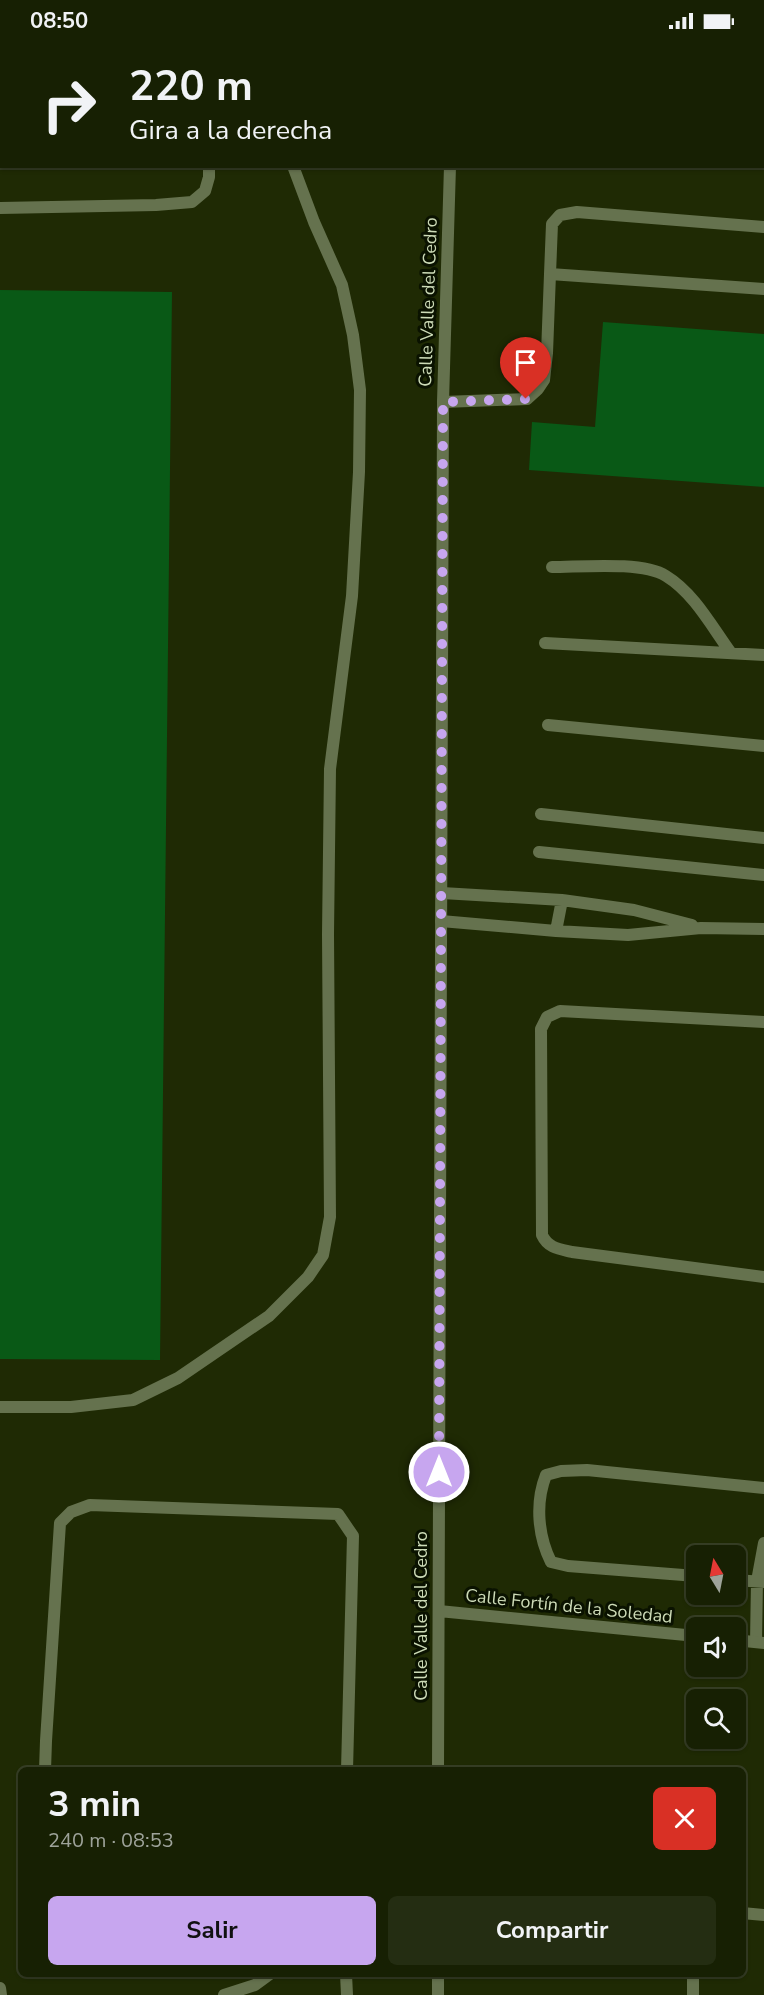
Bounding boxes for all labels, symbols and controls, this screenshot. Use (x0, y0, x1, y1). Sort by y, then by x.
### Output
text: 08:50 (30, 6, 88, 36)
text: 220 m (129, 58, 253, 115)
icon: right (30, 66, 108, 144)
text: Gira a la derecha (129, 112, 332, 149)
street label: Calle Valle del Cedro (413, 217, 443, 387)
pin (500, 337, 551, 399)
icon: arrive (509, 346, 542, 379)
position arrow (407, 1440, 471, 1504)
street label: Calle Valle del Cedro (409, 1531, 433, 1701)
north arrow (686, 1545, 746, 1605)
map controls (686, 1545, 746, 1749)
street label: Calle Fortín de la Soledad (464, 1583, 674, 1629)
button: sound (686, 1617, 746, 1677)
button: search (686, 1689, 746, 1749)
text: 3 min (48, 1780, 141, 1829)
button: close (653, 1787, 716, 1850)
text: 240 m · 08:53 (48, 1827, 174, 1854)
button: Salir (48, 1896, 376, 1965)
button: Compartir (388, 1896, 716, 1965)

